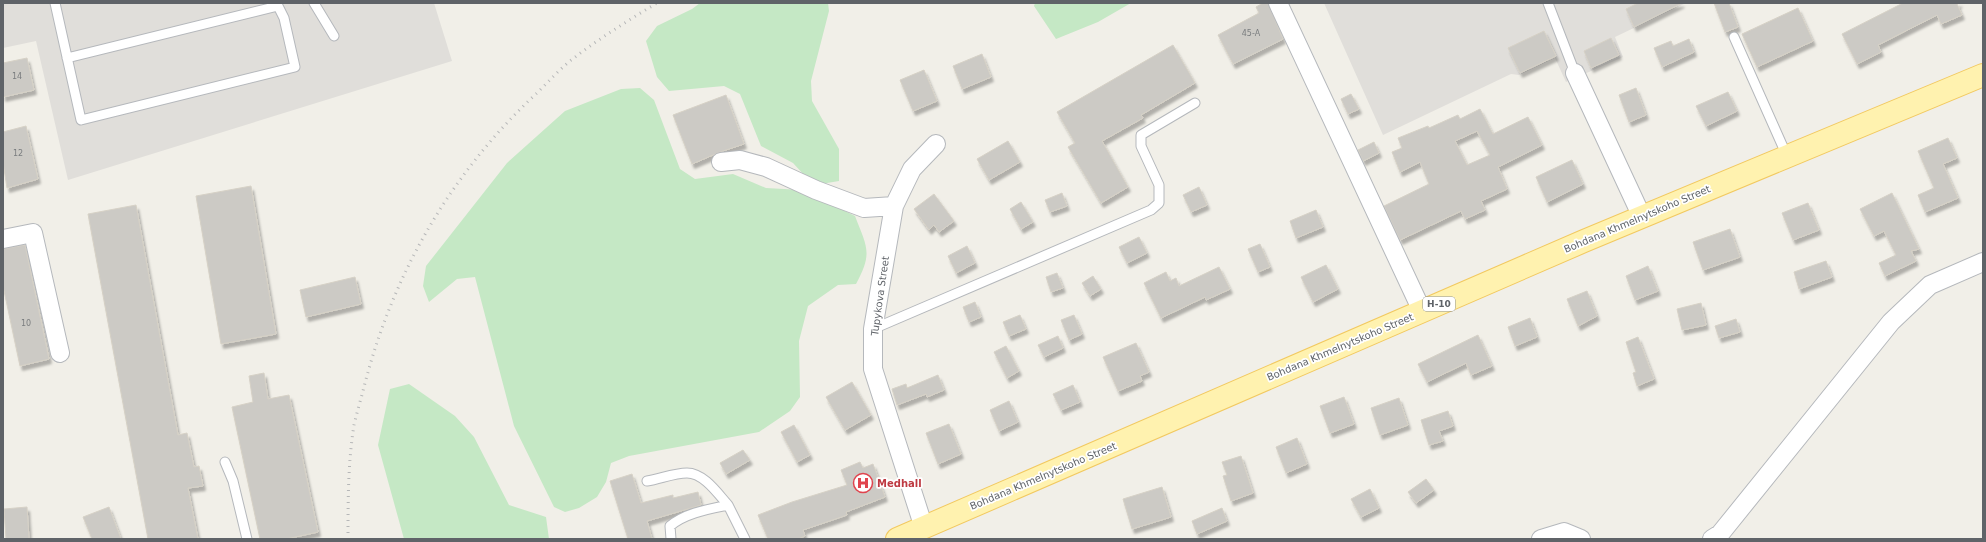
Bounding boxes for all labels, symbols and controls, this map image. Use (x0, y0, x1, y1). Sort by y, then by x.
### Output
house number: 45-А (1242, 29, 1261, 38)
house number: 14 (12, 72, 22, 81)
house number: 12 (13, 149, 23, 158)
street label: Bohdana Khmelnytskoho Street (1562, 183, 1712, 255)
street label: Tupykova Street (869, 255, 891, 338)
road number: Н-10 (1423, 297, 1455, 311)
street label: Bohdana Khmelnytskoho Street (1265, 311, 1415, 383)
house number: 10 (21, 319, 31, 328)
street label: Bohdana Khmelnytskoho Street (968, 440, 1118, 512)
hospital icon: Medhall (852, 472, 874, 494)
place label: Medhall (877, 478, 922, 489)

